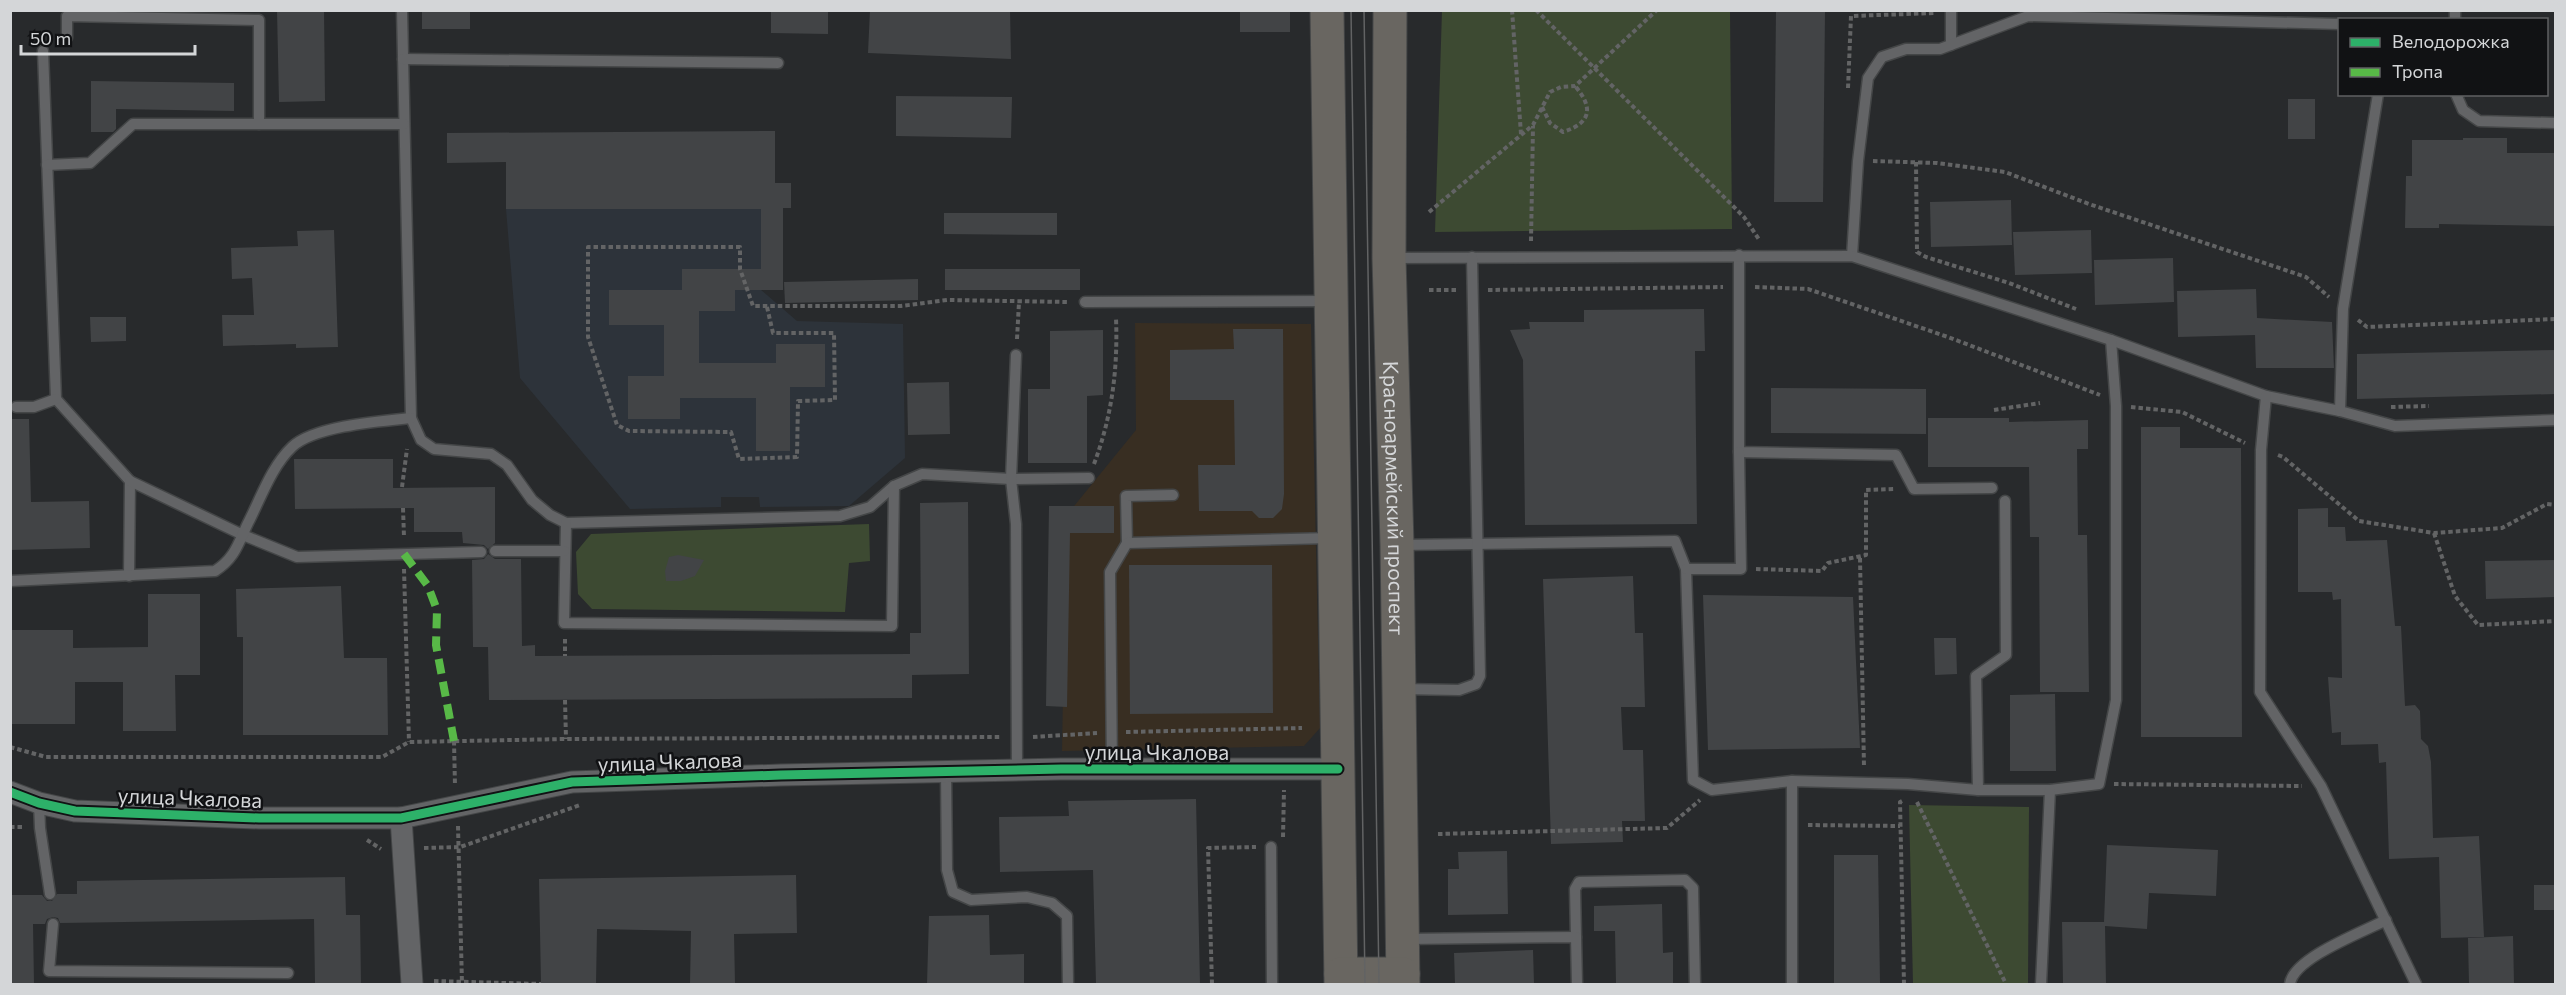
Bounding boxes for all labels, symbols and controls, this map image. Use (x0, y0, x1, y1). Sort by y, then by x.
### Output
scale bar (21, 18, 195, 56)
legend (2338, 18, 2548, 96)
text: 50 m (30, 27, 71, 49)
text: Велодорожка (2392, 30, 2510, 52)
text: Тропа (2392, 60, 2443, 82)
street label: Красноармейский проспект (1379, 360, 1411, 635)
street label: улица Чкалова (1085, 739, 1229, 764)
street label: улица Чкалова (597, 746, 743, 776)
street label: улица Чкалова (117, 782, 263, 812)

